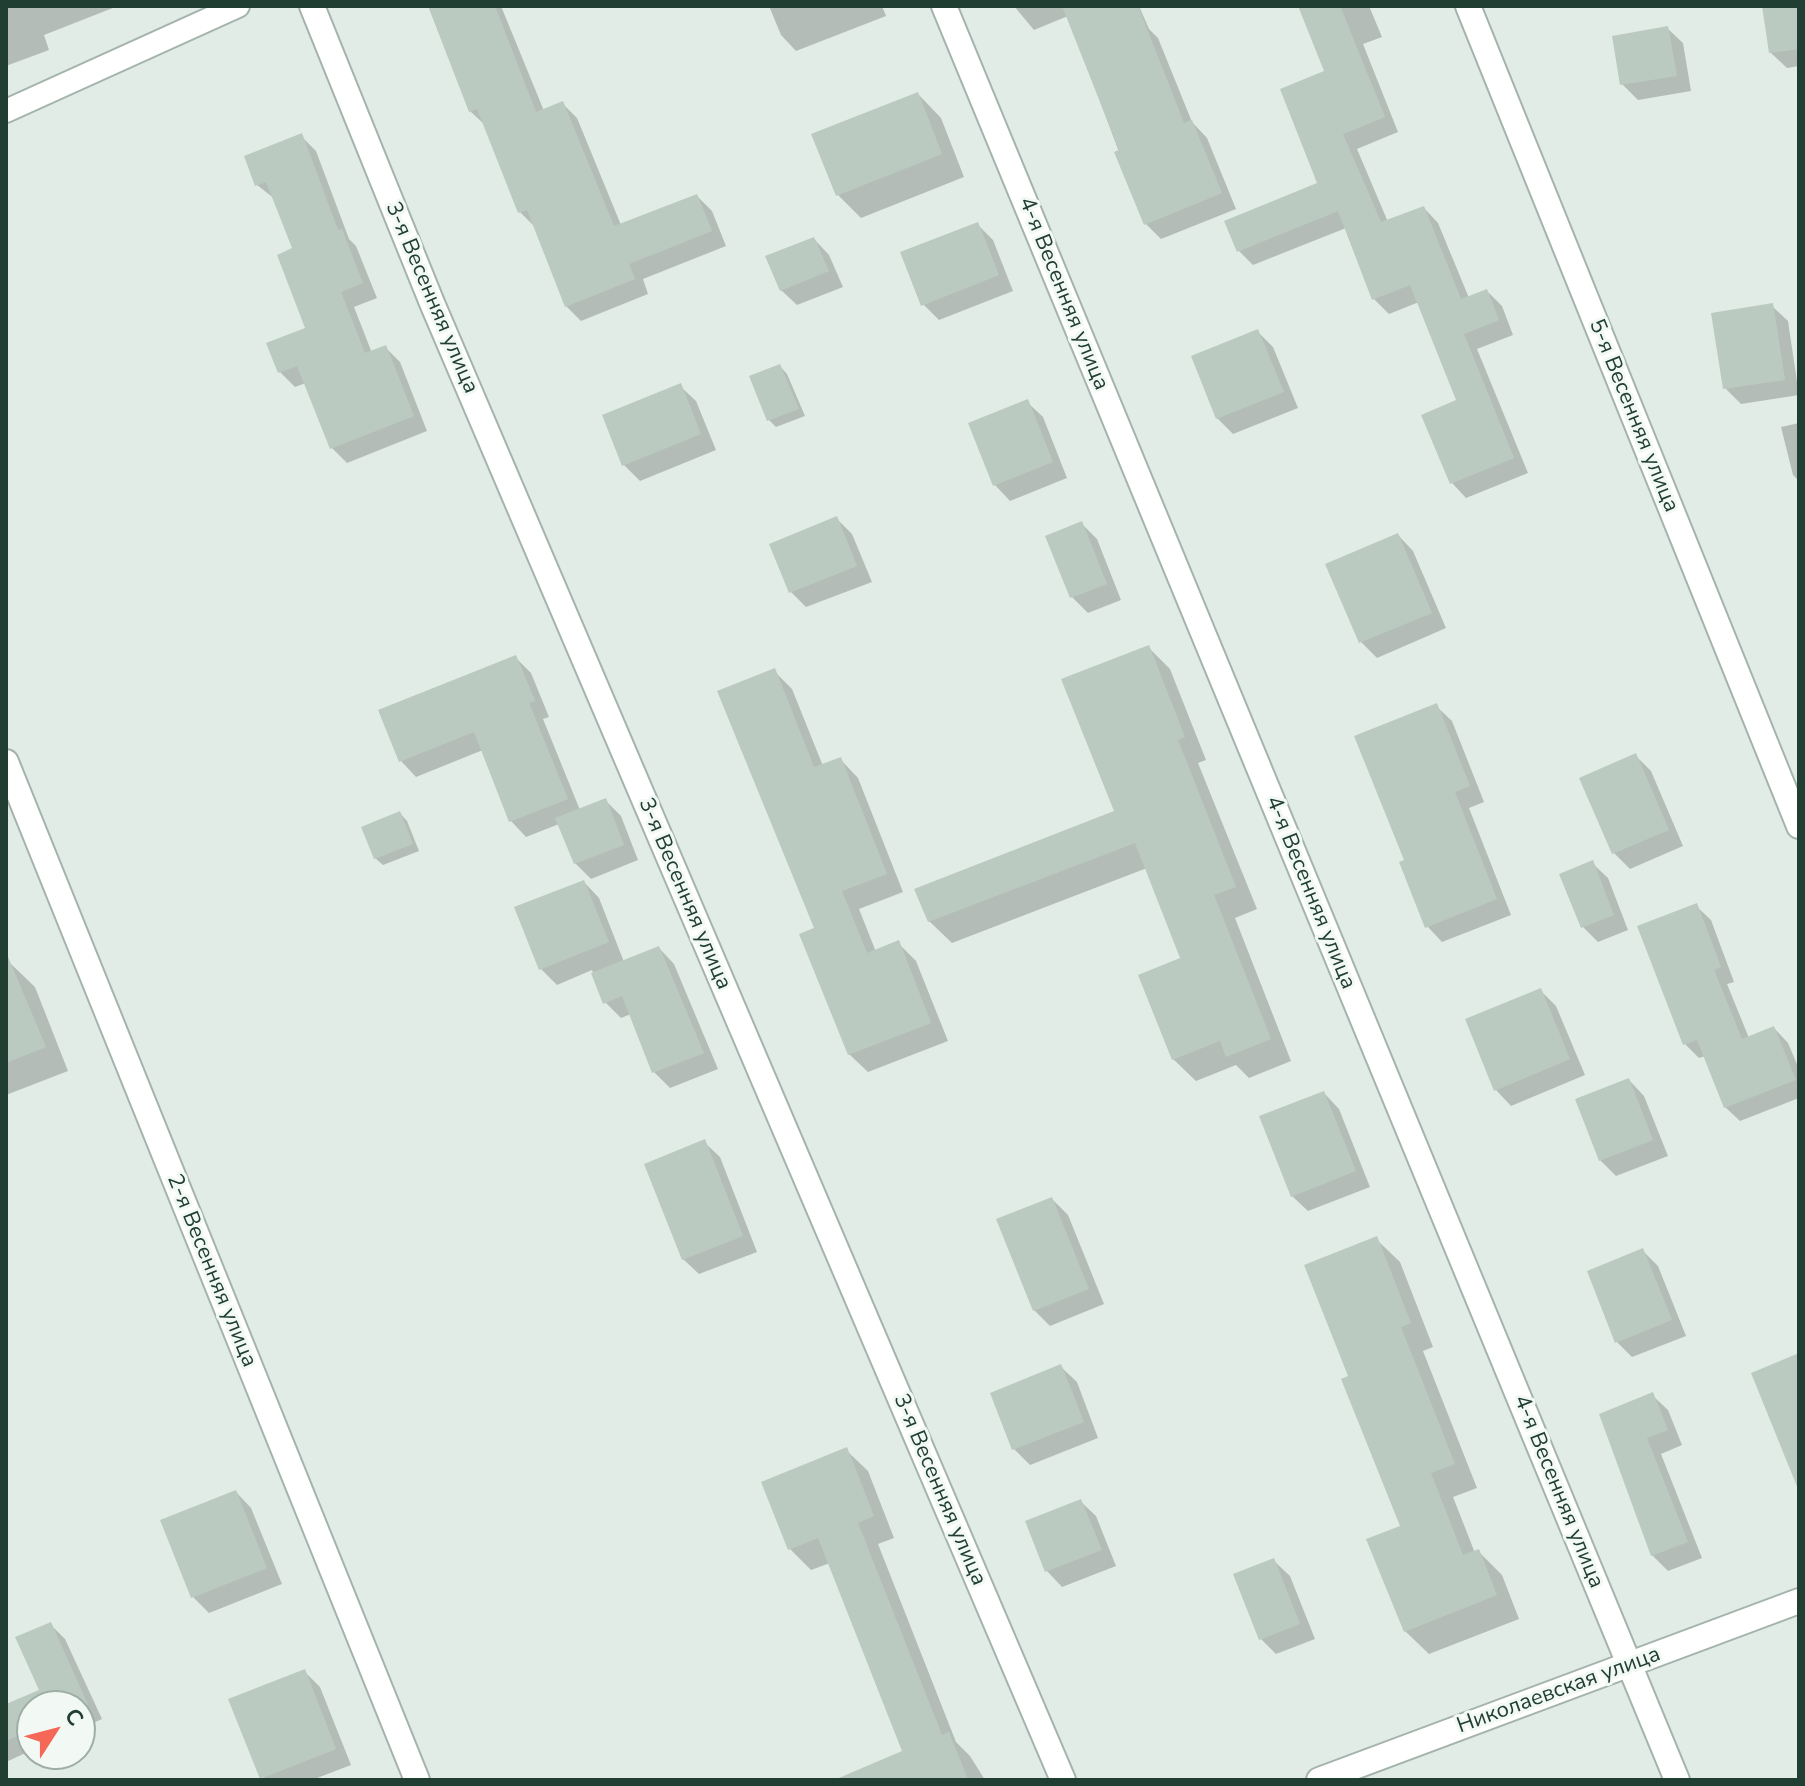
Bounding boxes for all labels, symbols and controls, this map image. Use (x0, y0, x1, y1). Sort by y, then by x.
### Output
street label: 4-я Весенняя улица (1012, 194, 1114, 394)
street label: 3-я Весенняя улица (379, 198, 483, 398)
street label: 5-я Весенняя улица (1582, 316, 1684, 516)
street label: 4-я Весенняя улица (1259, 793, 1361, 993)
street label: 3-я Весенняя улица (632, 794, 736, 994)
street label: 2-я Весенняя улица (160, 1171, 262, 1371)
street label: 3-я Весенняя улица (887, 1390, 991, 1590)
street label: 4-я Весенняя улица (1507, 1392, 1609, 1592)
street label: Николаевская улица (1454, 1642, 1664, 1740)
north arrow (16, 1690, 96, 1770)
text: С (57, 1702, 90, 1732)

